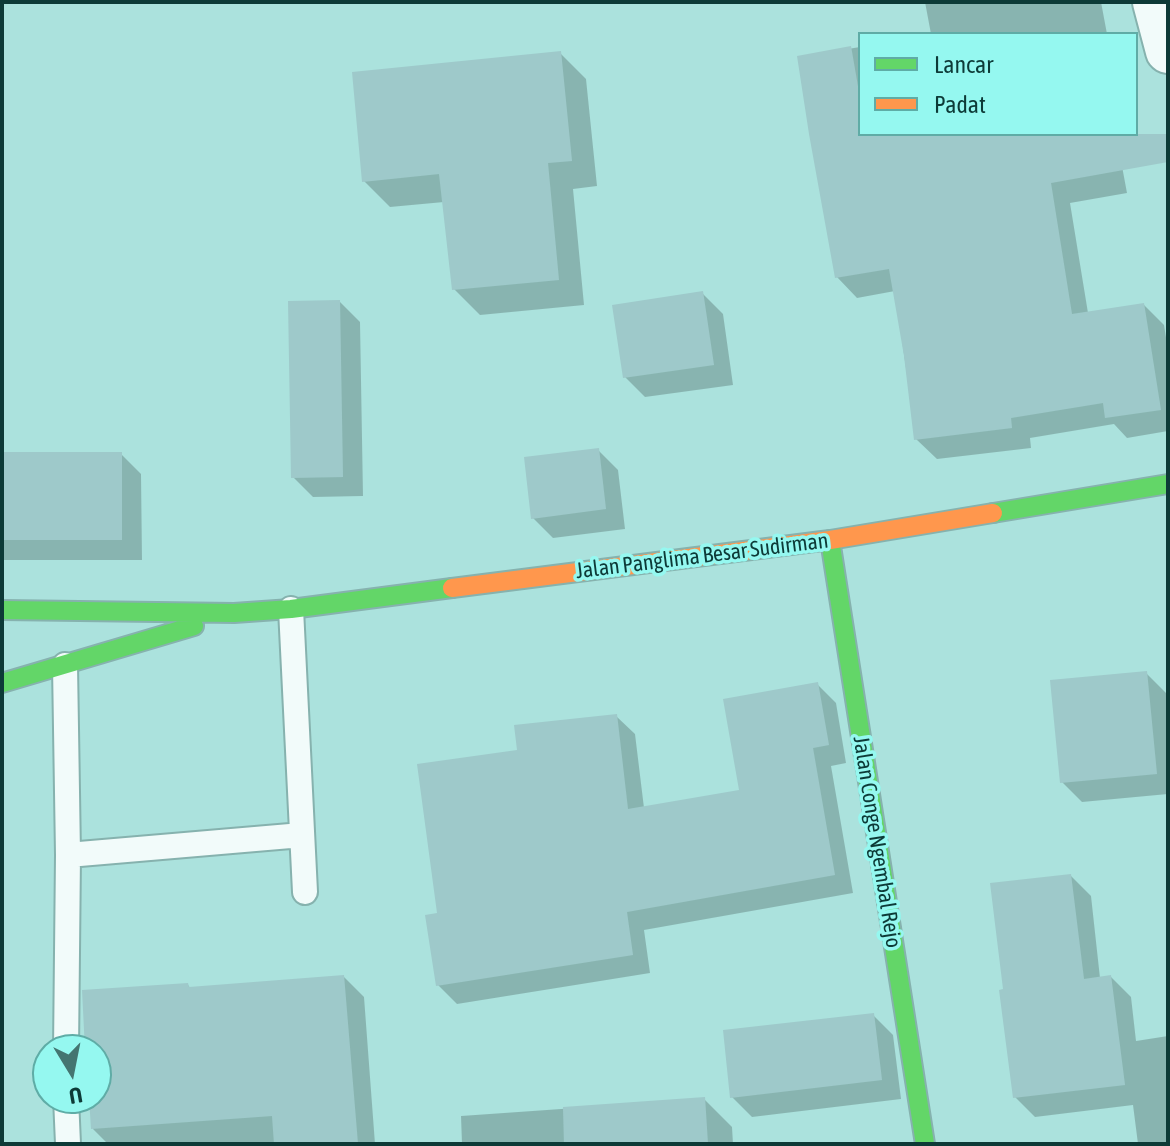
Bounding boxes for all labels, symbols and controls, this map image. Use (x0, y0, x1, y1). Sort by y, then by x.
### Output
legend (858, 32, 1138, 136)
text: Lancar (934, 51, 993, 78)
text: Padat (934, 91, 986, 118)
street label: Jalan Panglima Besar Sudirman (574, 527, 830, 585)
street label: Jalan Conge Ngembal Rejo (847, 734, 907, 950)
north arrow (32, 1034, 112, 1114)
text: U (67, 1082, 84, 1110)

